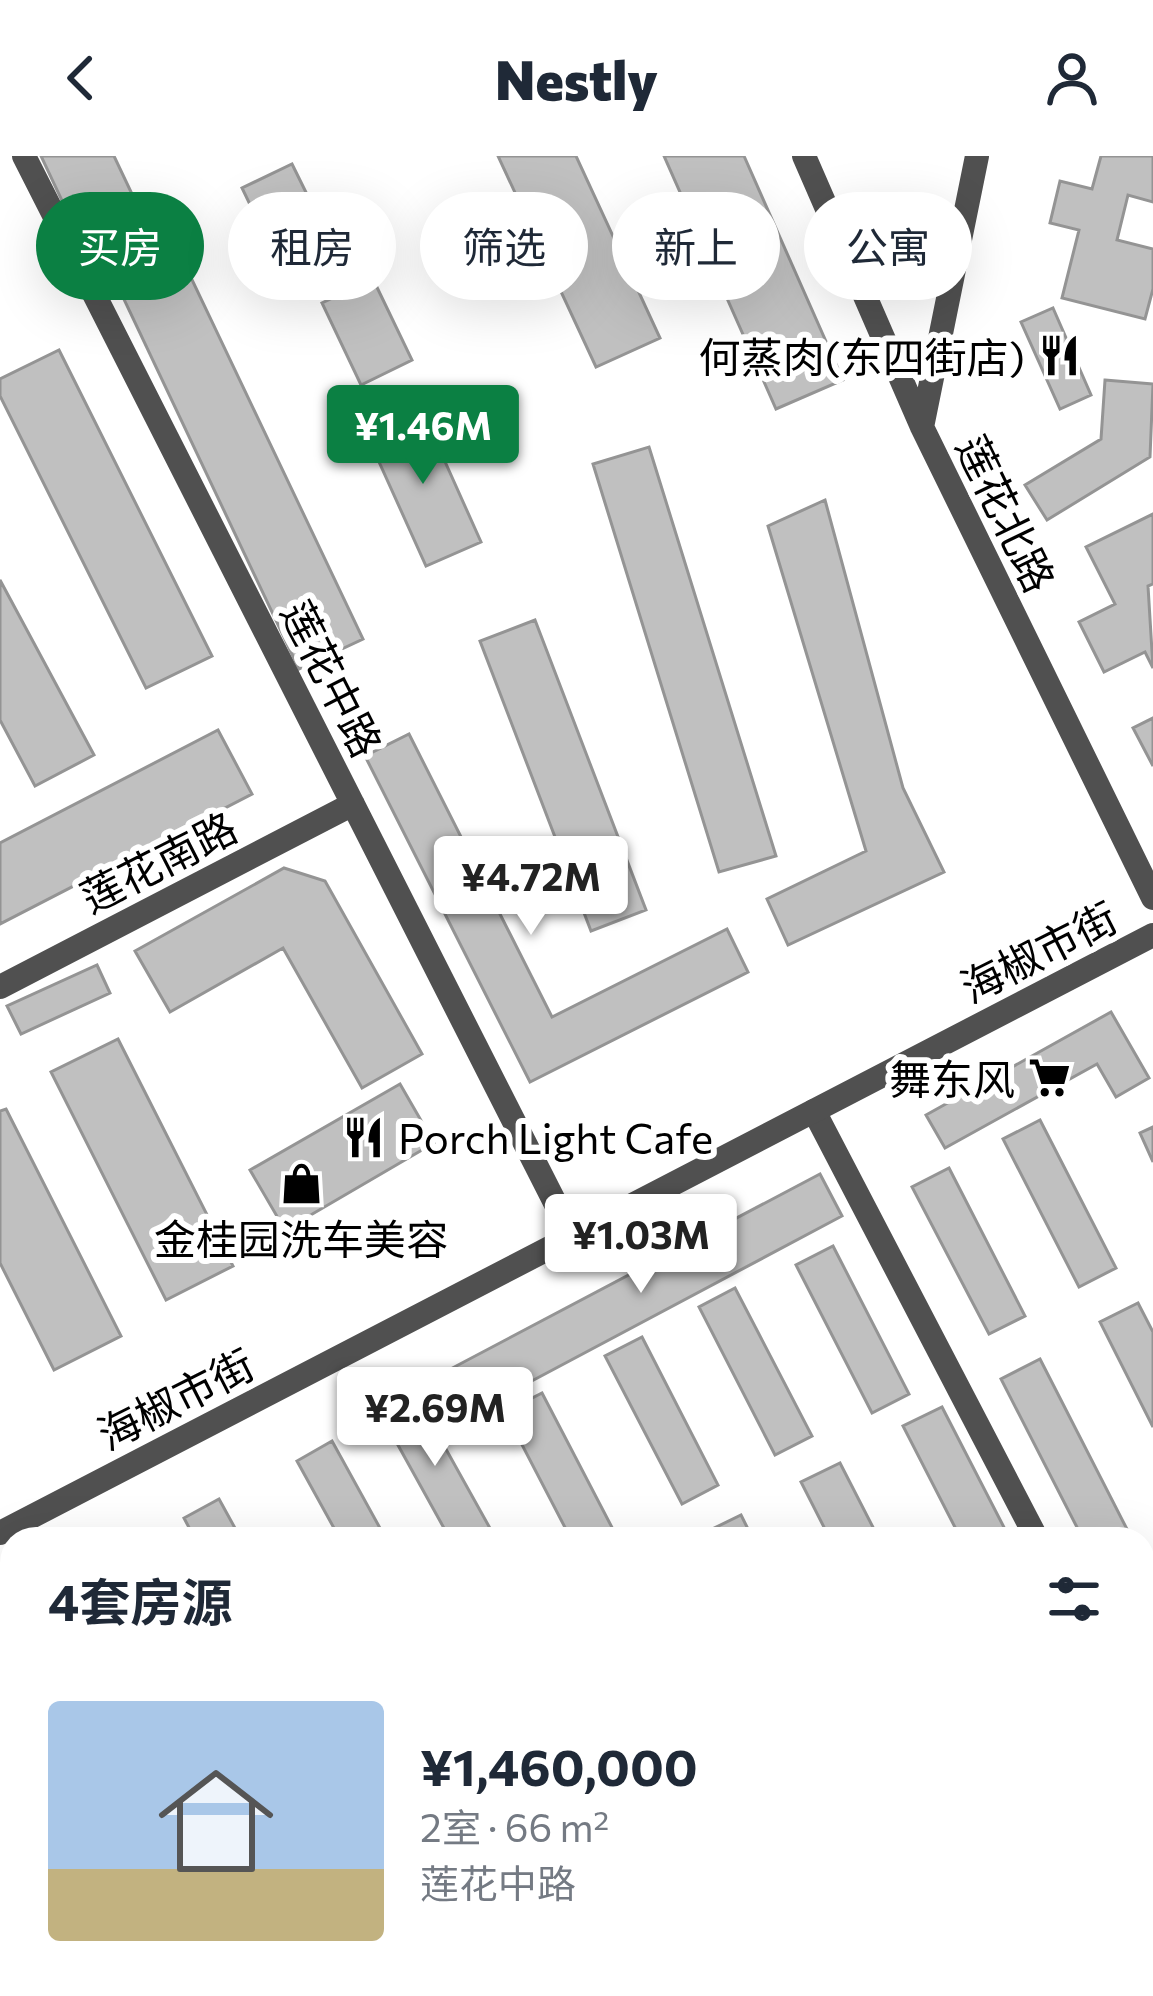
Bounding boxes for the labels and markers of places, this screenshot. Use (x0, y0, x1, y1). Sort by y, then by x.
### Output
place label: 何蒸肉(东四街店) (699, 330, 1025, 382)
restaurant icon: 何蒸肉(东四街店) (1036, 333, 1082, 379)
pin: ¥1.46M (325, 385, 521, 487)
pin: ¥4.72M (433, 836, 629, 938)
place label: 舞东风 (889, 1052, 1015, 1104)
supermarket icon: 舞东风 (1026, 1055, 1072, 1101)
place label: Porch Light Cafe (398, 1111, 713, 1163)
restaurant icon: Porch Light Cafe (341, 1114, 387, 1160)
shop icon: 金桂园洗车美容 (278, 1161, 324, 1207)
pin: ¥1.03M (543, 1194, 739, 1296)
place label: 金桂园洗车美容 (154, 1212, 448, 1264)
pin: ¥2.69M (337, 1367, 533, 1469)

